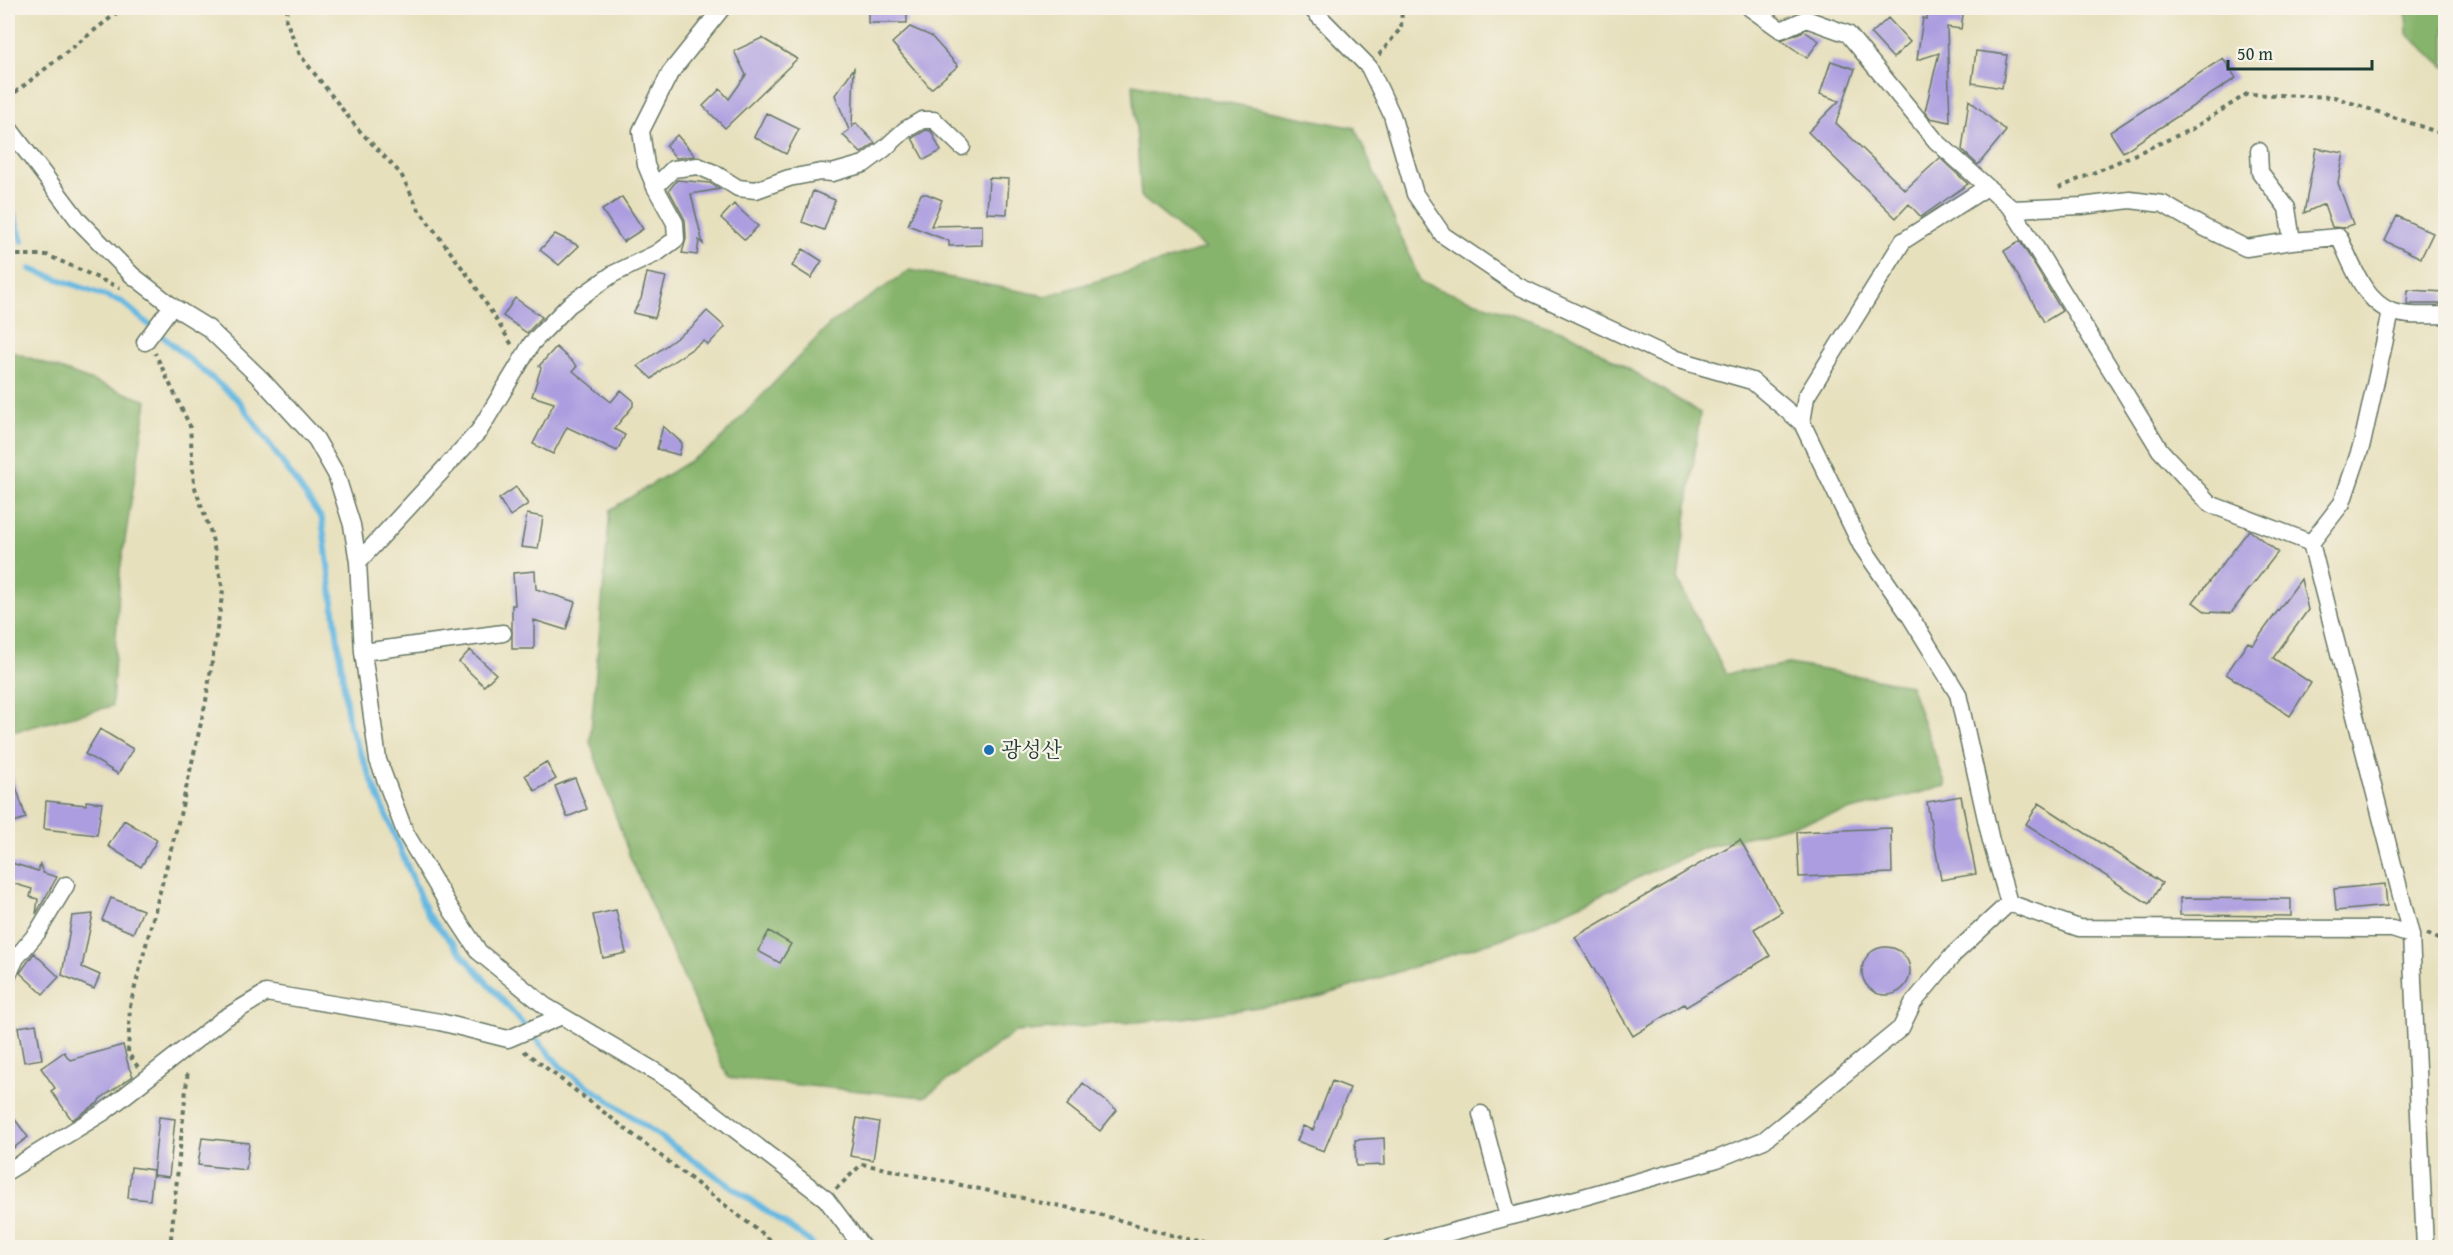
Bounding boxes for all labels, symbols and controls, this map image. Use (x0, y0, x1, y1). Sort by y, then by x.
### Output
scale bar (2228, 33, 2372, 71)
text: 50 m (2237, 40, 2273, 67)
place label: 광성산 (1001, 734, 1063, 765)
marker: 광성산 (982, 743, 996, 757)

